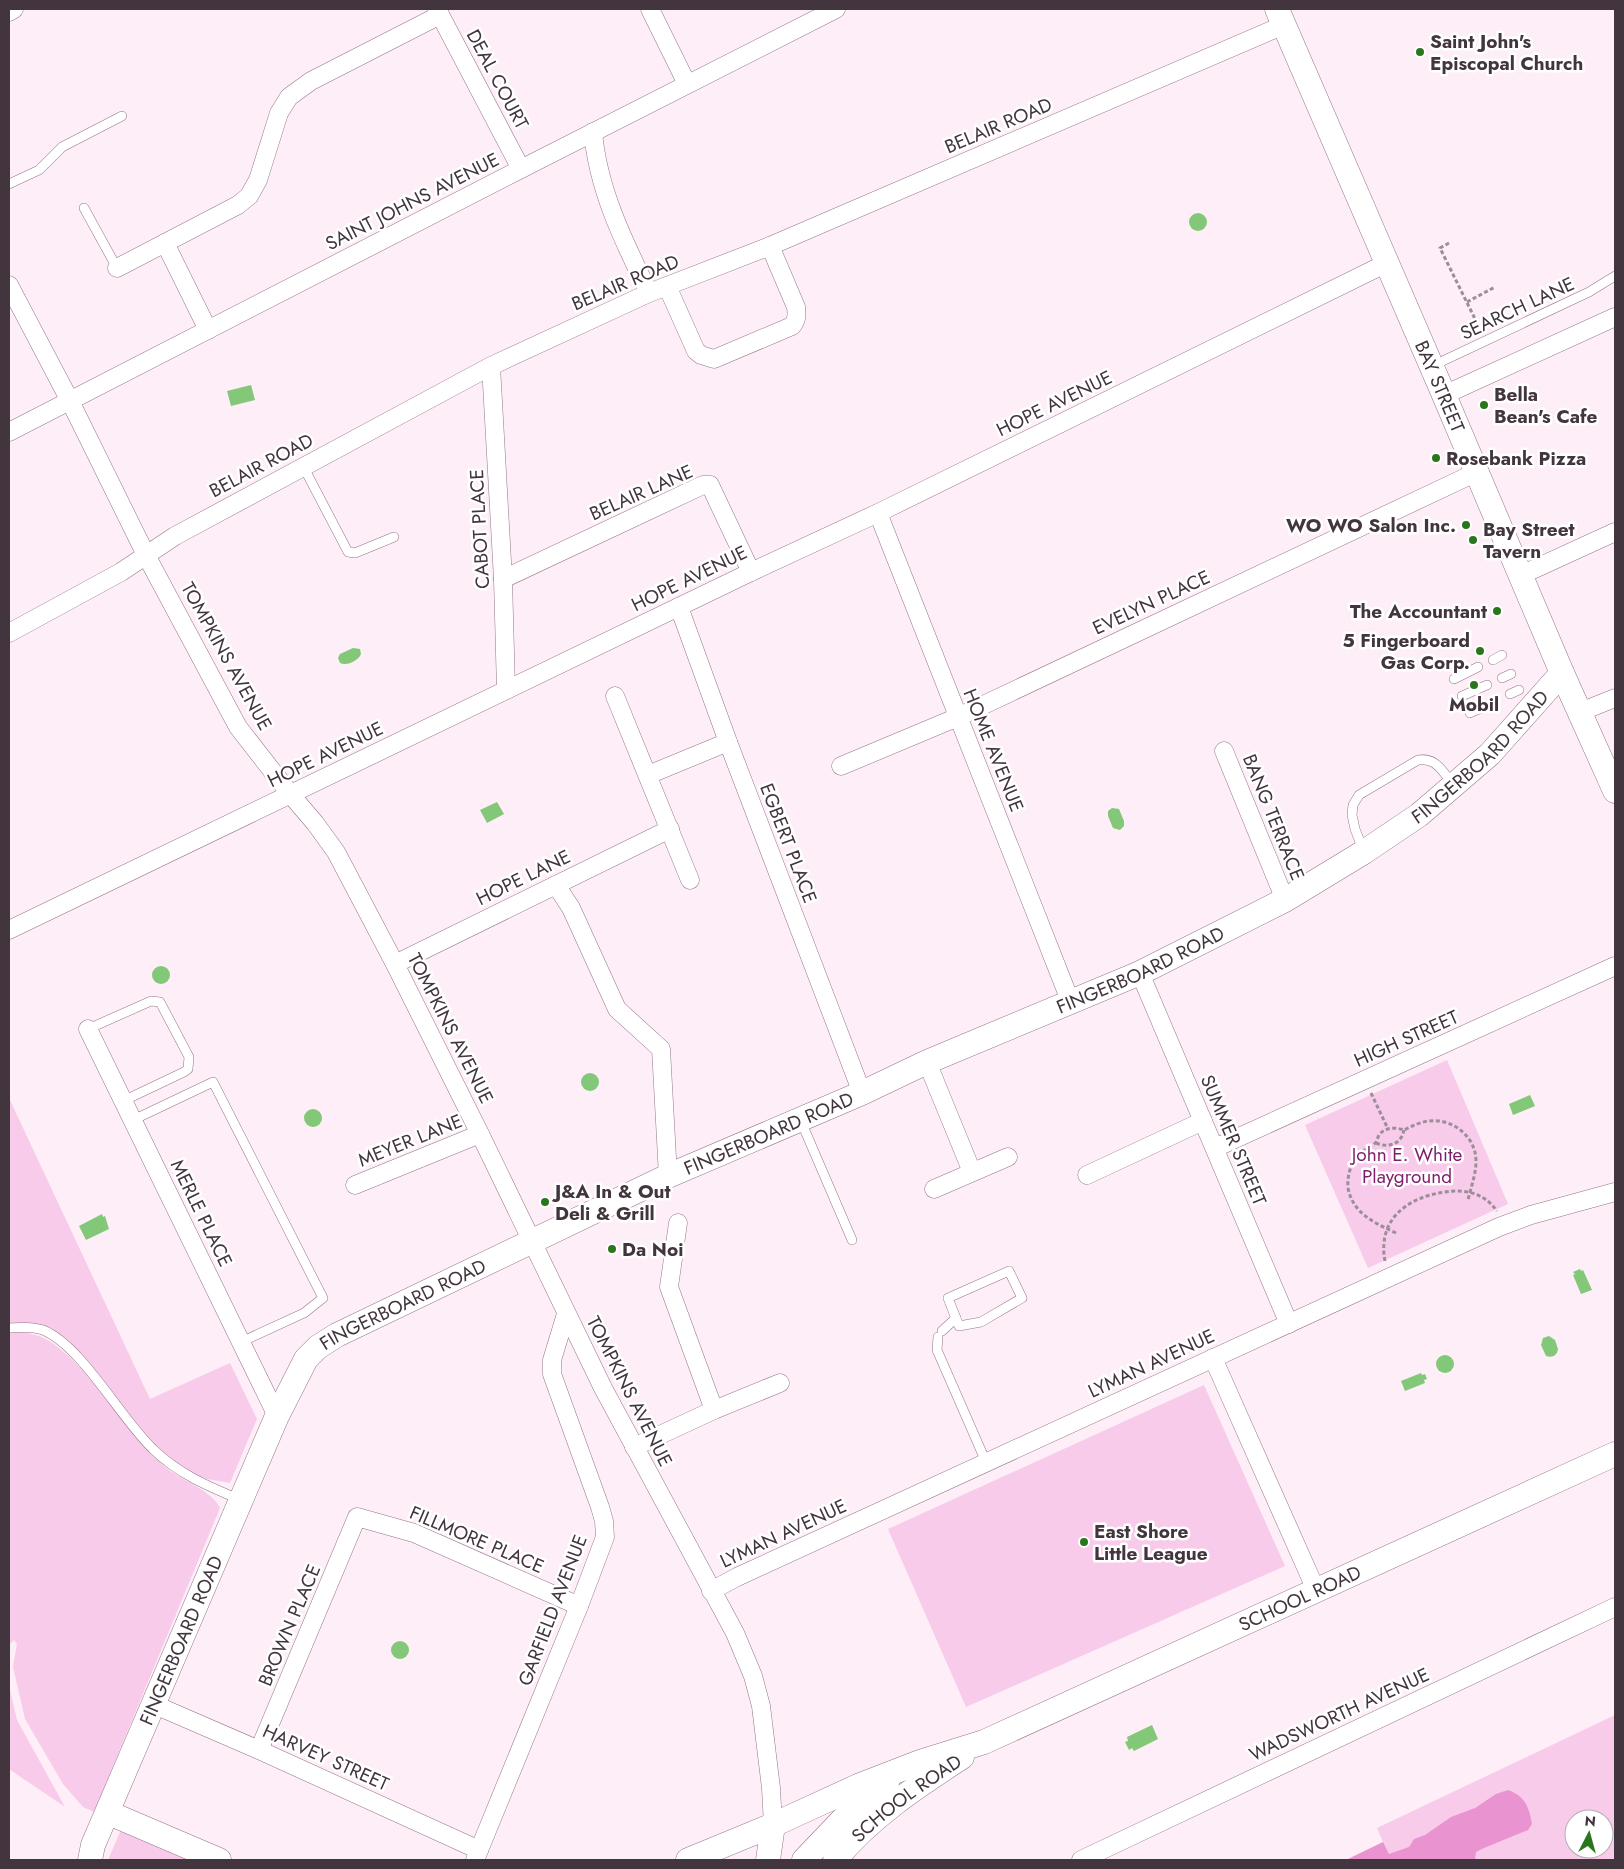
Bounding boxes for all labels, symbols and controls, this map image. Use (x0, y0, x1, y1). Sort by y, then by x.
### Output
street label: DEAL COURT (460, 25, 535, 134)
place label: Saint John's Episcopal Church (1430, 28, 1583, 77)
marker: Saint John's Episcopal Church (1414, 46, 1426, 58)
street label: BELAIR ROAD (940, 91, 1056, 160)
street label: SAINT JOHNS AVENUE (321, 146, 504, 257)
street label: BELAIR ROAD (567, 248, 683, 317)
street label: SEARCH LANE (1456, 270, 1579, 347)
street label: BAY STREET (1408, 336, 1471, 437)
street label: HOPE AVENUE (992, 364, 1117, 443)
place label: Bella Bean's Cafe (1494, 381, 1597, 430)
marker: Bella Bean's Cafe (1478, 399, 1490, 411)
street label: BELAIR ROAD (204, 427, 318, 504)
place label: Rosebank Pizza (1446, 445, 1586, 472)
marker: Rosebank Pizza (1430, 452, 1442, 464)
street label: BELAIR LANE (585, 458, 697, 527)
street label: CABOT PLACE (463, 468, 496, 590)
place label: WO WO Salon Inc. (1286, 512, 1456, 539)
place label: Bay Street Tavern (1483, 516, 1575, 565)
marker: WO WO Salon Inc. (1460, 519, 1472, 531)
marker: Bay Street Tavern (1467, 534, 1479, 546)
street label: HOPE AVENUE (627, 539, 752, 618)
street label: EVELYN PLACE (1088, 563, 1214, 641)
street label: TOMPKINS AVENUE (175, 577, 279, 735)
place label: The Accountant (1350, 598, 1487, 625)
marker: The Accountant (1491, 605, 1503, 617)
place label: 5 Fingerboard Gas Corp. (1342, 627, 1470, 676)
marker: 5 Fingerboard Gas Corp. (1474, 645, 1486, 657)
marker: Mobil (1468, 679, 1480, 691)
street label: HOME AVENUE (957, 684, 1031, 816)
street label: FINGERBOARD ROAD (1406, 684, 1555, 830)
place label: Mobil (1449, 691, 1499, 718)
street label: HOPE AVENUE (263, 715, 388, 794)
street label: BANG TERRACE (1236, 750, 1311, 884)
street label: EGBERT PLACE (753, 779, 824, 907)
street label: HOPE LANE (471, 843, 575, 912)
street label: FINGERBOARD ROAD (1052, 920, 1229, 1020)
street label: TOMPKINS AVENUE (401, 948, 500, 1108)
street label: HIGH STREET (1350, 1003, 1463, 1074)
street label: SUMMER STREET (1194, 1071, 1273, 1210)
street label: FINGERBOARD ROAD (680, 1085, 858, 1182)
street label: MEYER LANE (354, 1107, 466, 1174)
park label: John E. White Playground (1349, 1141, 1462, 1190)
street label: MERLE PLACE (164, 1155, 239, 1271)
place label: J&A In & Out Deli & Grill (551, 1178, 670, 1227)
marker: J&A In & Out Deli & Grill (539, 1196, 551, 1208)
place label: Da Noi (622, 1236, 683, 1263)
marker: Da Noi (606, 1243, 618, 1255)
street label: FINGERBOARD ROAD (314, 1252, 491, 1357)
street label: TOMPKINS AVENUE (580, 1311, 679, 1471)
street label: LYMAN AVENUE (1083, 1322, 1219, 1405)
street label: LYMAN AVENUE (715, 1492, 851, 1575)
street label: FILLMORE PLACE (406, 1499, 548, 1580)
place label: East Shore Little League (1094, 1518, 1208, 1567)
street label: GARFIELD AVENUE (511, 1531, 594, 1690)
marker: East Shore Little League (1078, 1536, 1090, 1548)
street label: FINGERBOARD ROAD (133, 1551, 230, 1730)
street label: SCHOOL ROAD (1234, 1559, 1366, 1638)
street label: BROWN PLACE (252, 1560, 327, 1690)
street label: WADSWORTH AVENUE (1245, 1661, 1434, 1768)
street label: HARVEY STREET (258, 1718, 393, 1797)
street label: SCHOOL ROAD (845, 1748, 967, 1848)
north arrow (1564, 1809, 1614, 1859)
text: N (1584, 1811, 1597, 1832)

